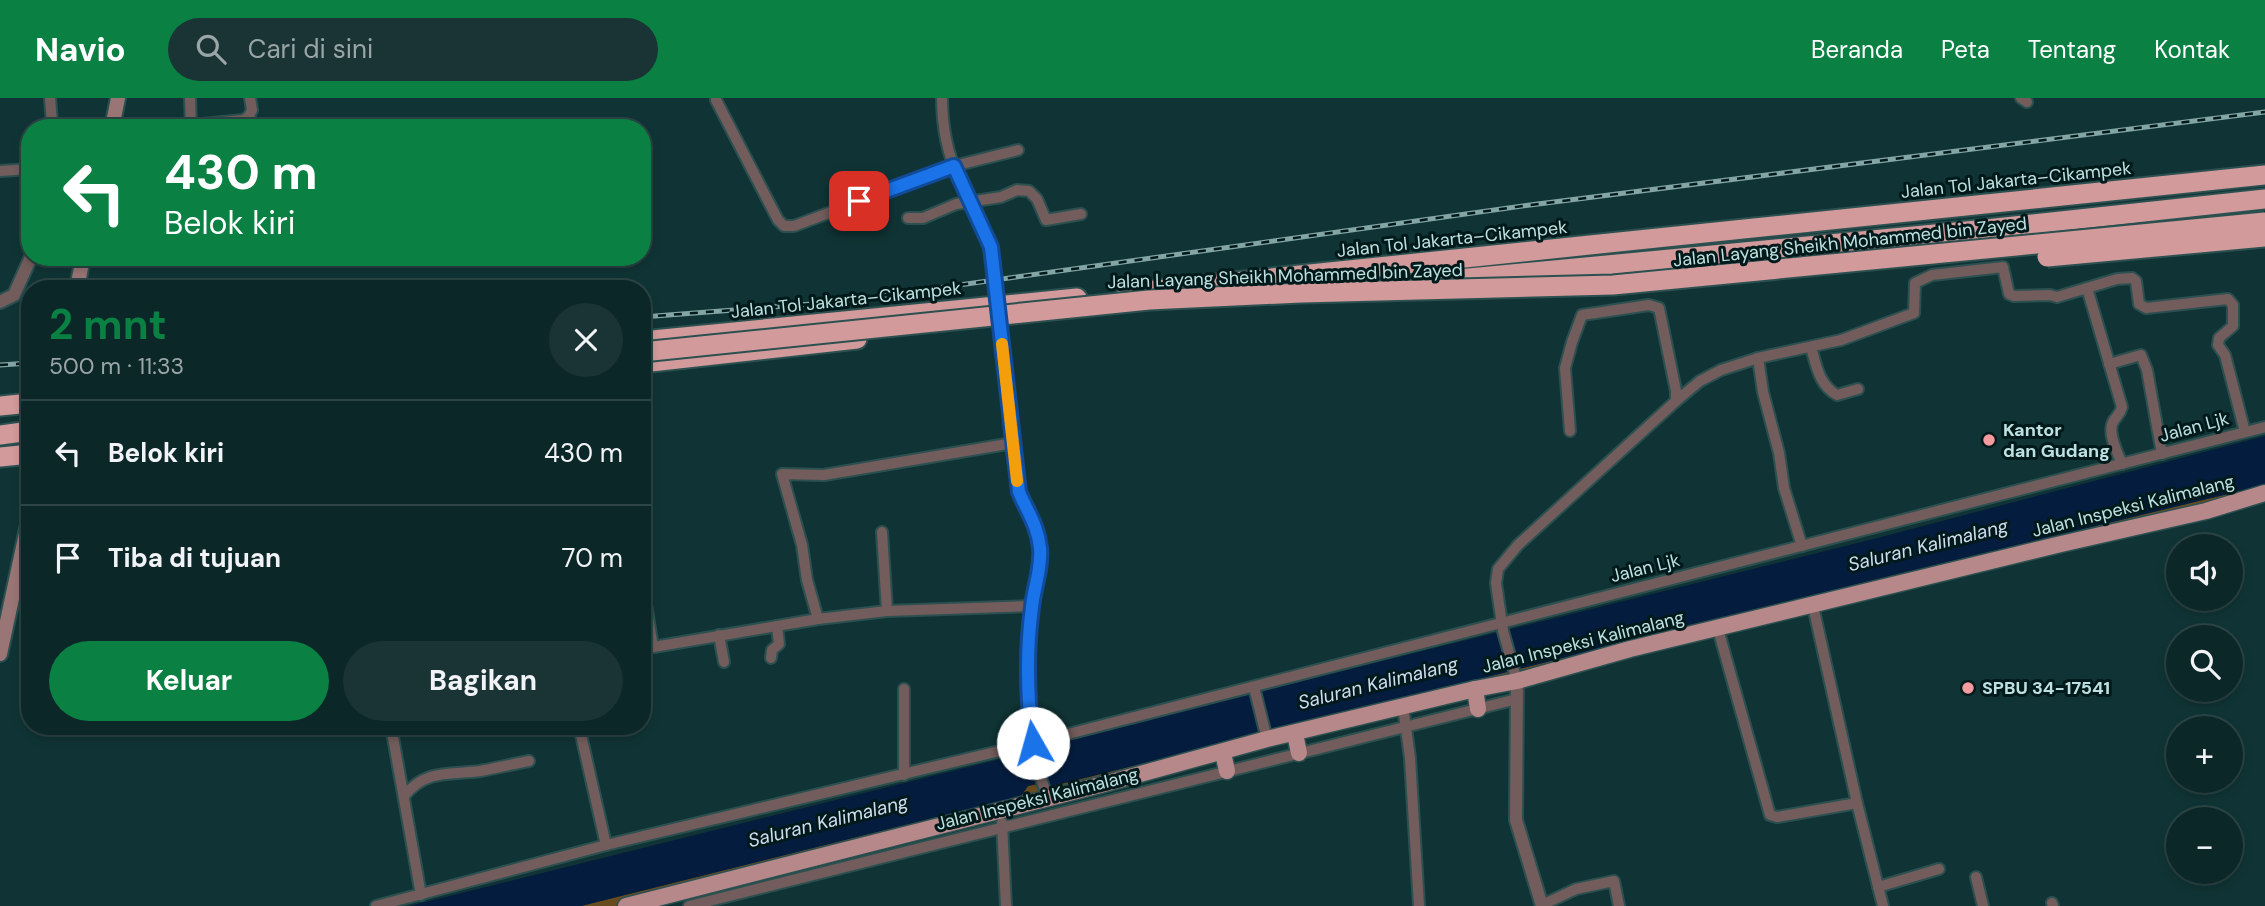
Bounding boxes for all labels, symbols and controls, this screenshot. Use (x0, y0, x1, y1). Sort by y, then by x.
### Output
search box (168, 18, 658, 81)
text: Navio (35, 28, 126, 71)
icon: search (192, 30, 230, 68)
text: Cari di sini (248, 32, 373, 66)
text: Beranda (1811, 34, 1903, 65)
text: Peta (1941, 34, 1990, 65)
text: Tentang (2028, 34, 2116, 65)
text: Kontak (2154, 34, 2230, 65)
text: 430 m (164, 140, 318, 204)
icon: left (49, 147, 140, 238)
street label: Jalan Tol Jakarta–Cikampek (1900, 156, 2132, 204)
pin (829, 171, 889, 231)
icon: arrive (840, 182, 878, 220)
text: Belok kiri (164, 202, 296, 244)
street label: Jalan Layang Sheikh Mohammed bin Zayed (1672, 211, 2028, 273)
street label: Jalan Tol Jakarta–Cikampek (1336, 215, 1568, 263)
street label: Jalan Layang Sheikh Mohammed bin Zayed (1107, 258, 1463, 294)
street label: Jalan Tol Jakarta–Cikampek (730, 276, 962, 324)
text: 2 mnt (49, 297, 167, 352)
button: close (549, 303, 623, 377)
text: 500 m · 11:33 (49, 351, 184, 381)
street label: Jalan Ljk (2157, 406, 2231, 448)
place label: Kantor dan Gudang (2003, 418, 2110, 463)
marker: Kantor dan Gudang (1981, 432, 1997, 448)
icon: left (49, 434, 87, 472)
text: Belok kiri (108, 436, 224, 470)
text: 430 m (544, 436, 623, 470)
street label: Jalan Inspeksi Kalimalang (2029, 469, 2237, 543)
water label: Saluran Kalimalang (1845, 513, 2011, 577)
map controls (2166, 534, 2243, 884)
button: sound (2166, 534, 2243, 611)
icon: arrive (49, 539, 87, 577)
text: Tiba di tujuan (108, 541, 281, 575)
text: 70 m (562, 541, 623, 575)
street label: Jalan Ljk (1608, 548, 1682, 588)
street label: Jalan Inspeksi Kalimalang (1479, 605, 1687, 679)
button: search (2166, 625, 2243, 702)
button: Keluar (49, 641, 329, 721)
button: Bagikan (343, 641, 623, 721)
water label: Saluran Kalimalang (1295, 651, 1461, 715)
place label: SPBU 34-17541 (1982, 676, 2110, 700)
marker: SPBU 34-17541 (1960, 680, 1976, 696)
position arrow (996, 706, 1070, 780)
button: + (2166, 716, 2243, 793)
street label: Jalan Inspeksi Kalimalang (933, 762, 1141, 836)
water label: Saluran Kalimalang (745, 789, 911, 853)
button: − (2166, 807, 2243, 884)

